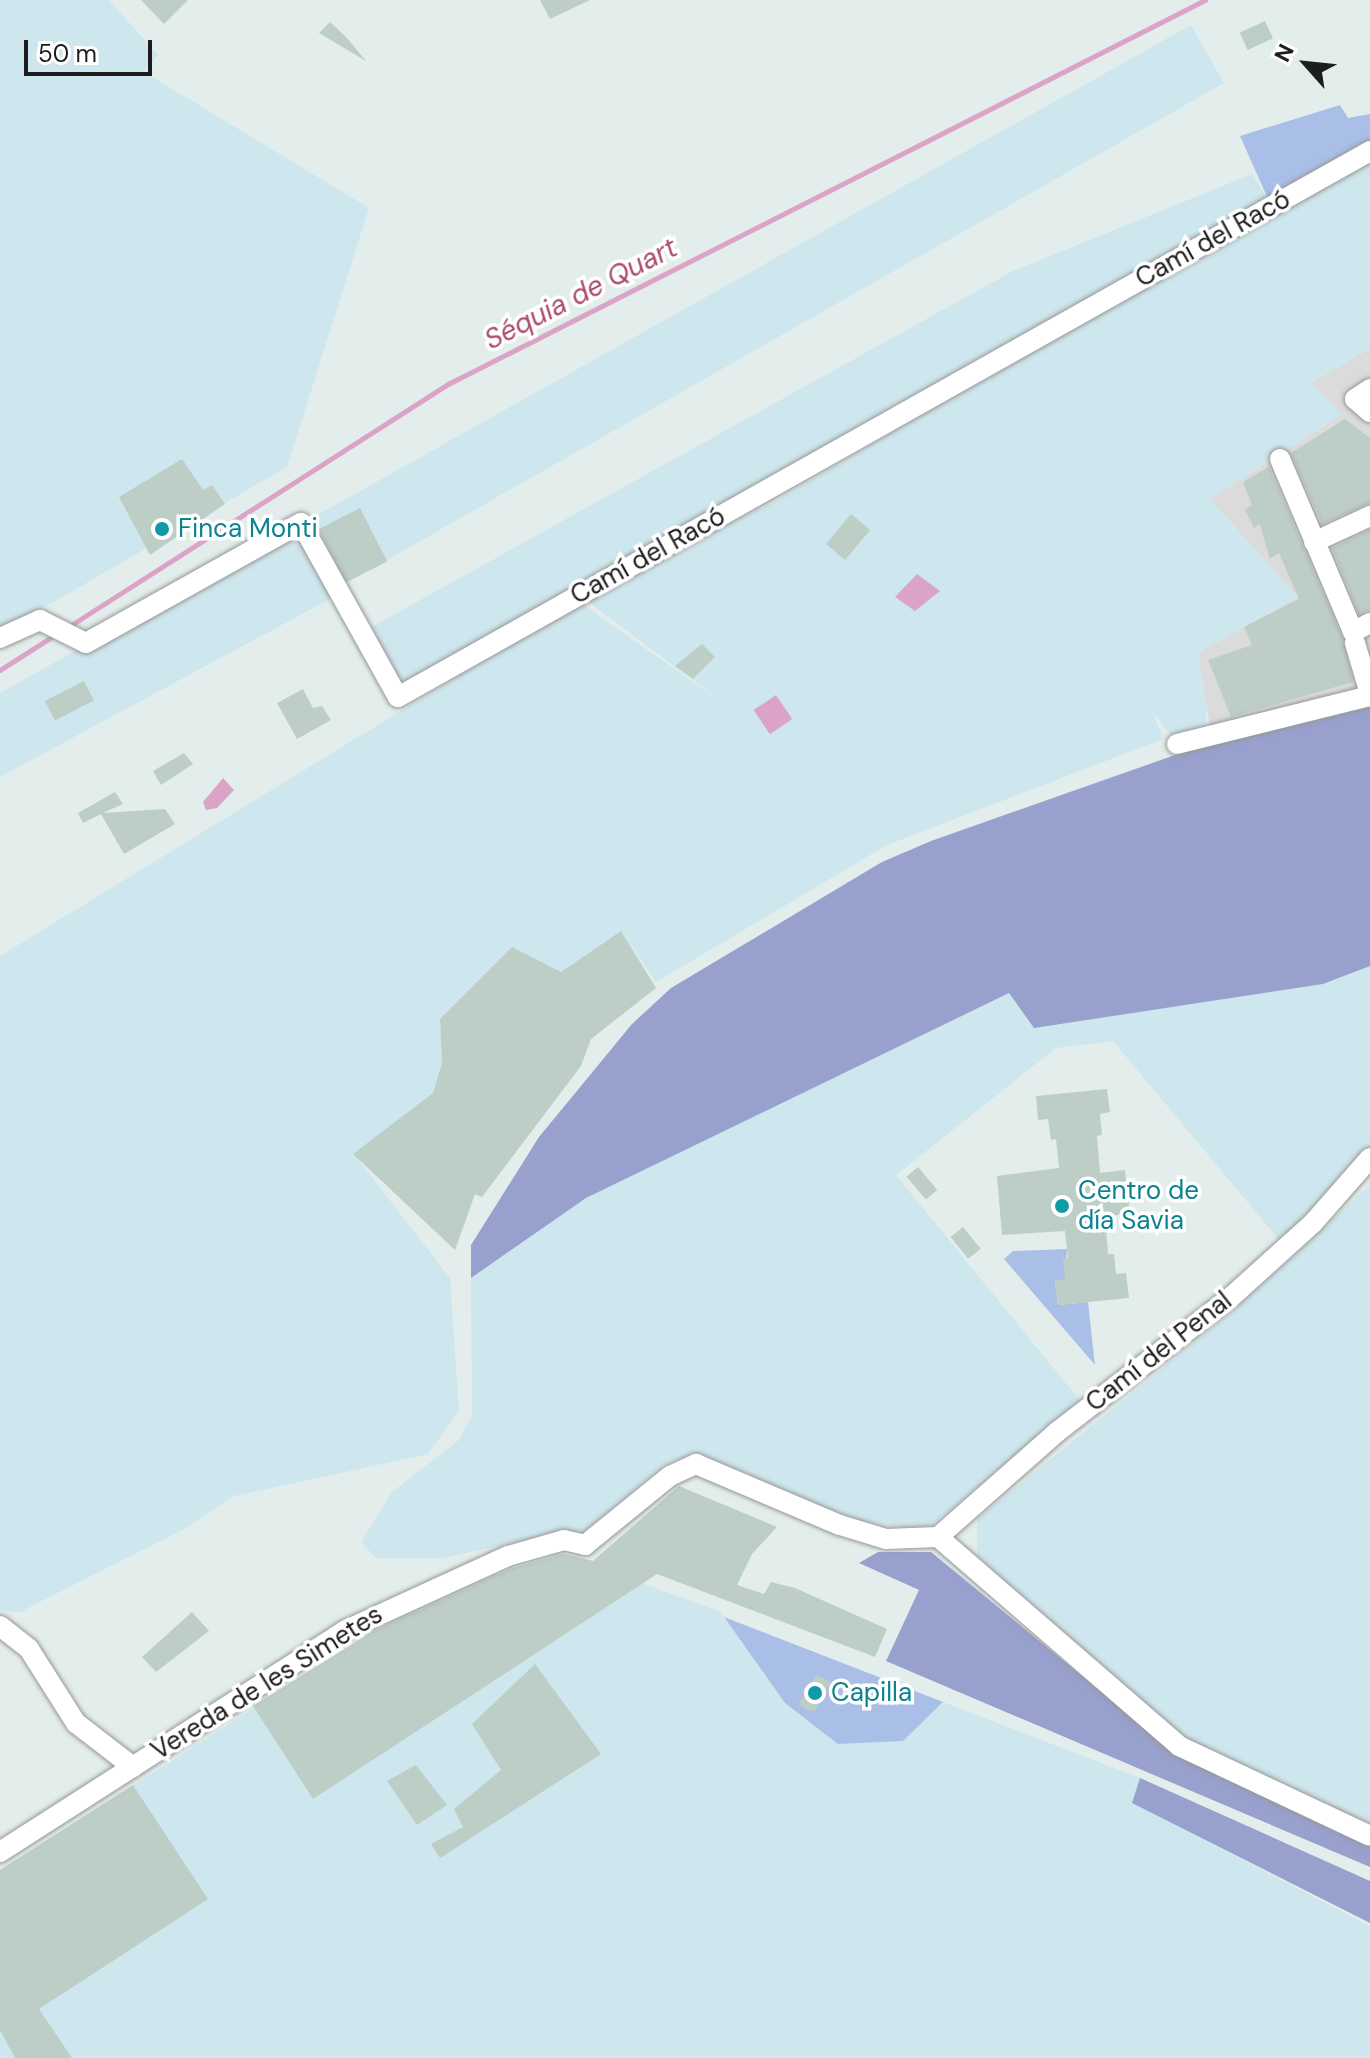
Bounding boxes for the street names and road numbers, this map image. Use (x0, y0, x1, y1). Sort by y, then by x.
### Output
street label: Camí del Racó (1130, 184, 1296, 294)
street label: Camí del Racó (565, 501, 731, 611)
street label: Camí del Penal (1080, 1285, 1238, 1419)
street label: Vereda de les Simetes (146, 1599, 388, 1767)

